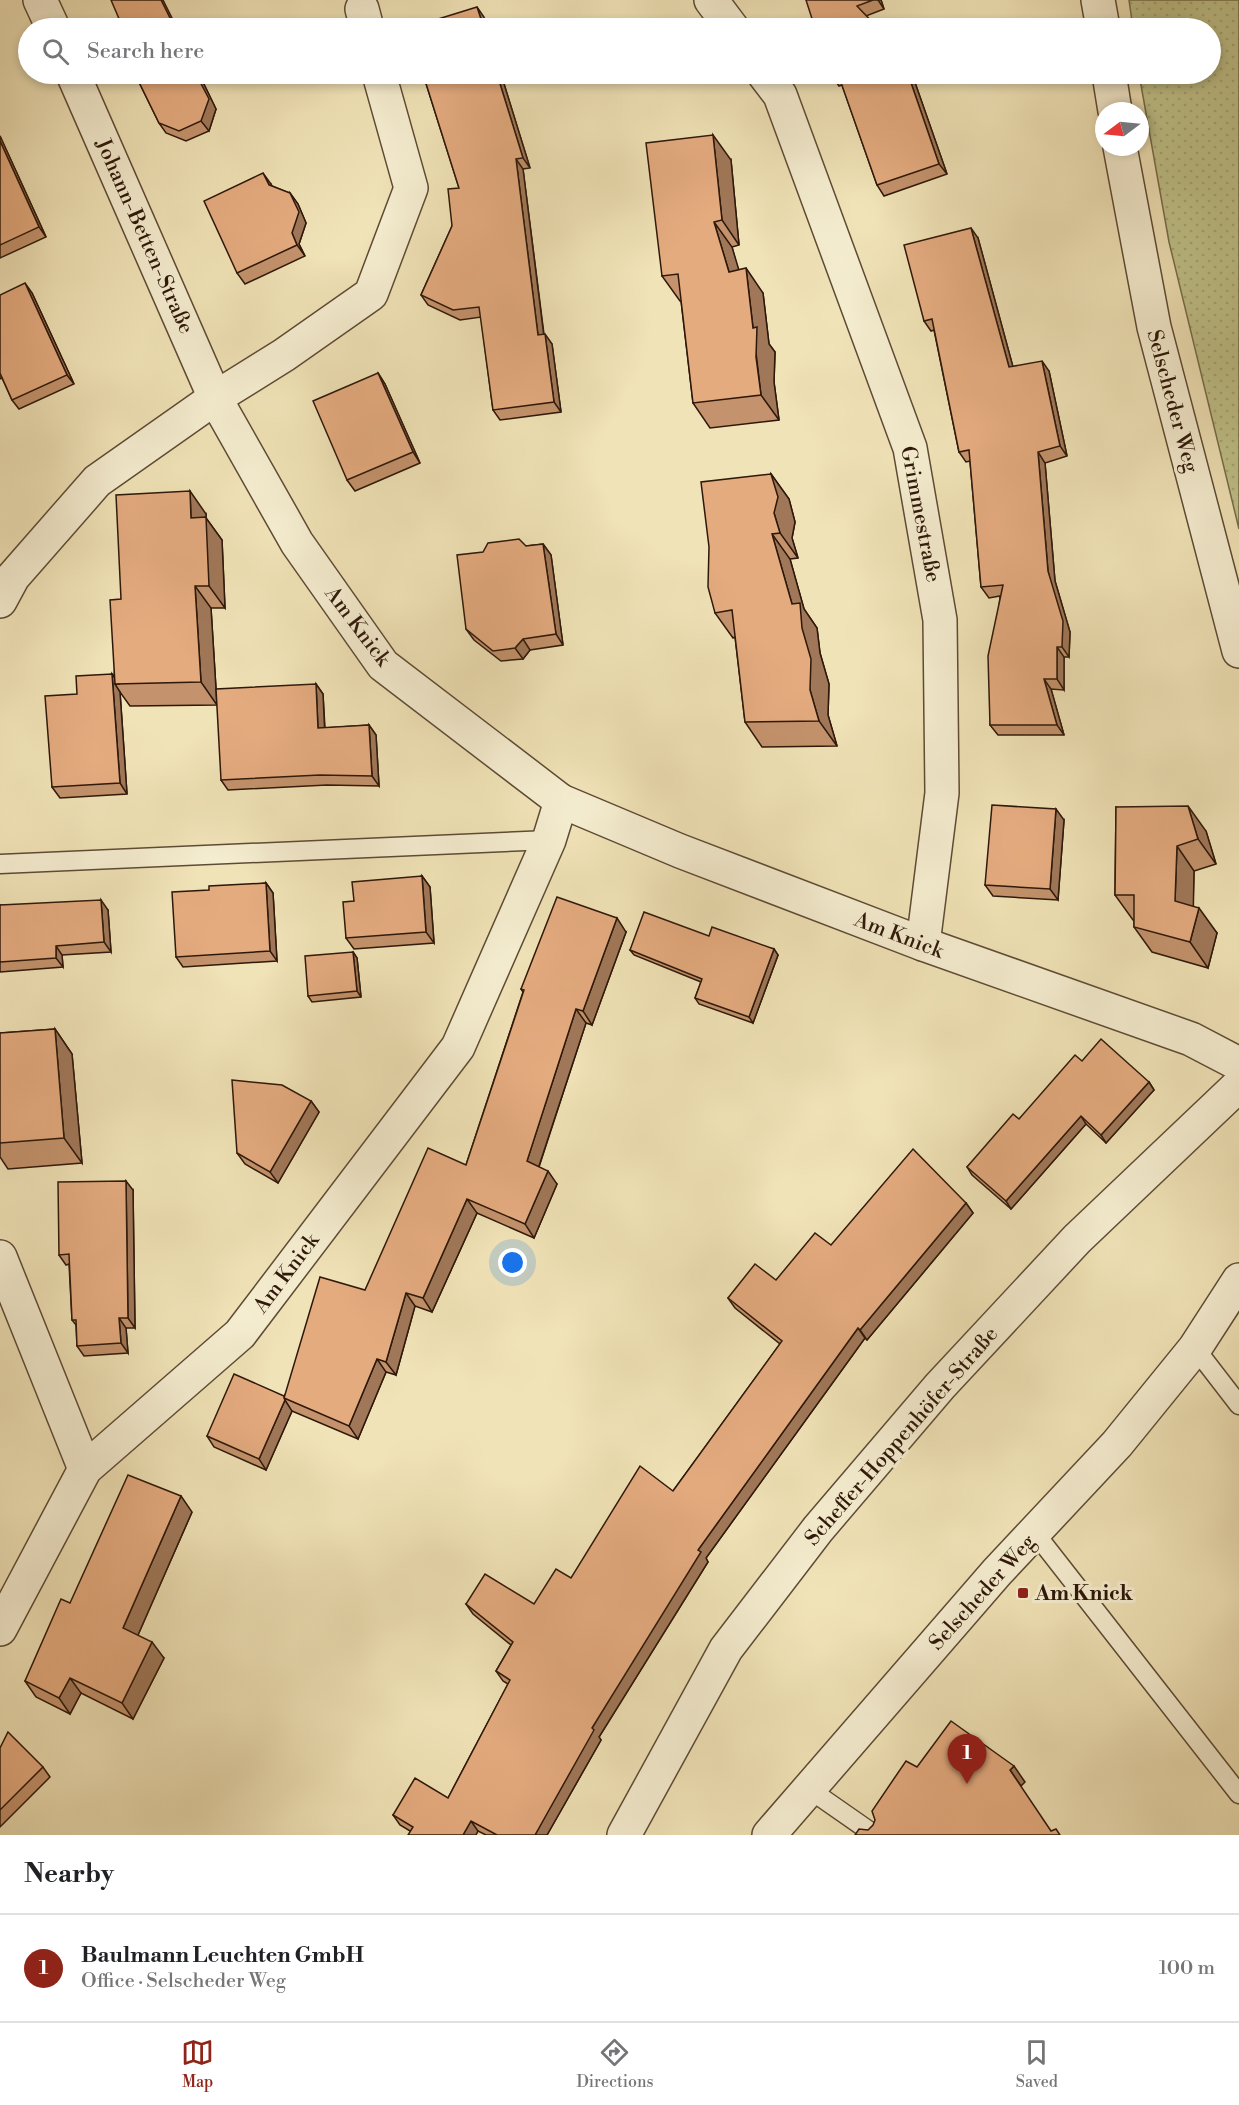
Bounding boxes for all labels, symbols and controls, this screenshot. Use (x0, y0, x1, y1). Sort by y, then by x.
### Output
search box (18, 18, 1221, 84)
icon: search (39, 35, 72, 68)
text: Search here (87, 38, 204, 65)
north arrow (1095, 102, 1149, 156)
street label: Johann-Betten-Straße (89, 134, 199, 338)
street label: Selscheder Weg (1140, 327, 1204, 476)
street label: Grimmestraße (894, 444, 946, 584)
street label: Am Knick (318, 581, 396, 673)
street label: Am Knick (849, 907, 948, 965)
street label: Am Knick (248, 1228, 326, 1320)
your location (498, 1248, 527, 1277)
street label: Scheffer-Hoppenhöfer-Straße (800, 1322, 1004, 1551)
street label: Selscheder Weg (924, 1529, 1042, 1656)
place label: Am Knick (1034, 1581, 1134, 1607)
marker: Am Knick (1016, 1586, 1030, 1600)
pin: 1 (948, 1734, 986, 1784)
text: Nearby (24, 1858, 114, 1890)
text: Baulmann Leuchten GmbH (81, 1942, 364, 1969)
text: 1 (39, 1956, 48, 1981)
text: 100 m (1159, 1956, 1215, 1981)
text: Office · Selscheder Weg (81, 1969, 286, 1994)
tab: Map (181, 2036, 214, 2092)
tab: Directions (576, 2036, 654, 2092)
tab: Saved (1016, 2036, 1058, 2092)

